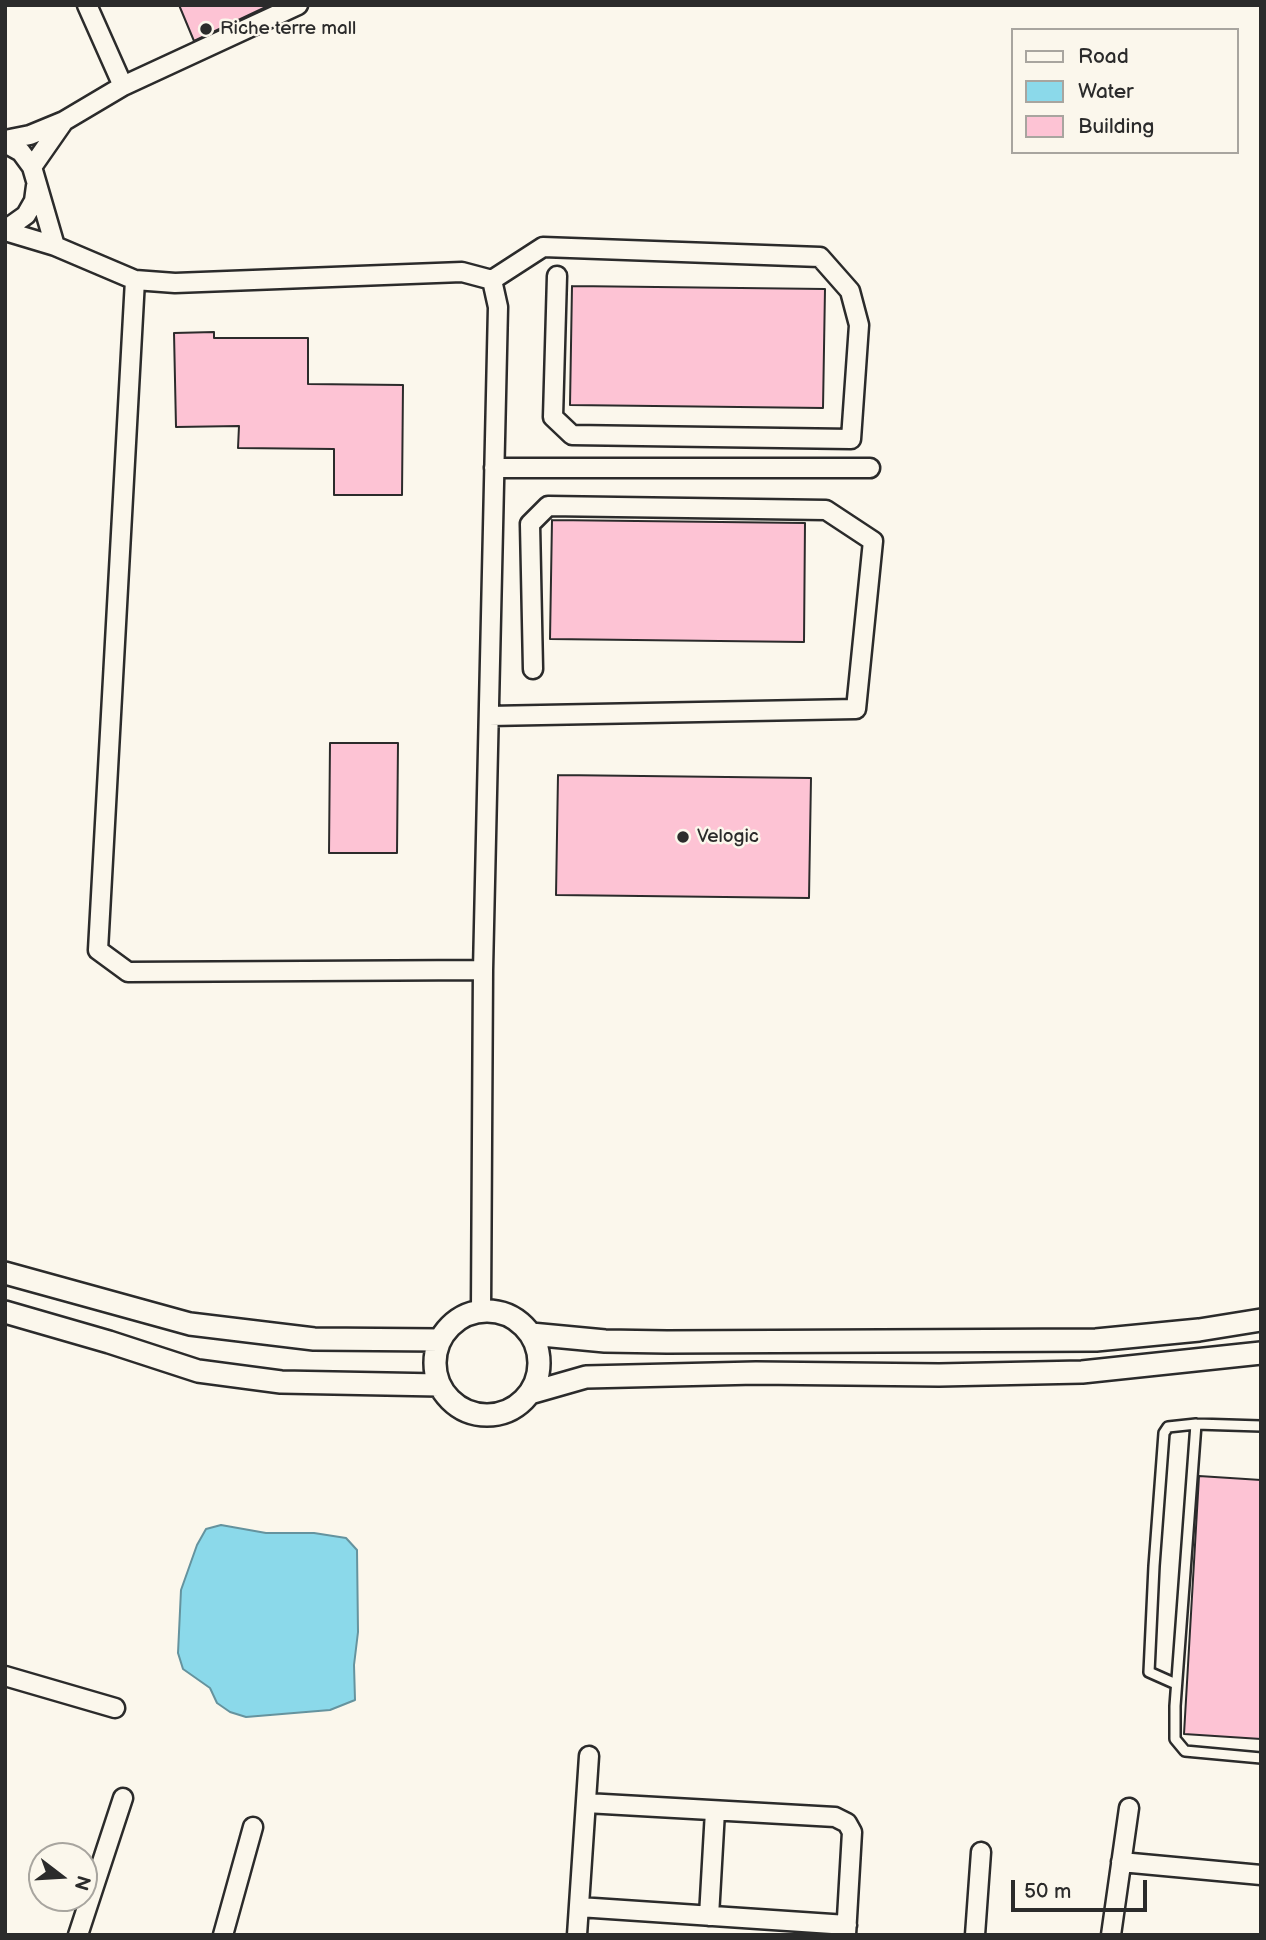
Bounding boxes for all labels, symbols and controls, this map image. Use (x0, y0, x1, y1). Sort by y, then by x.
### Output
place label: Riche terre mall (220, 18, 356, 40)
marker: Riche terre mall (198, 21, 214, 37)
legend (1010, 28, 1238, 154)
text: Road (1078, 44, 1129, 69)
text: Water (1078, 79, 1134, 104)
text: Building (1078, 114, 1154, 139)
place label: Velogic (697, 826, 759, 848)
marker: Velogic (675, 829, 691, 845)
north arrow (28, 1842, 98, 1912)
scale bar (1014, 1867, 1150, 1911)
text: N (69, 1873, 95, 1893)
text: 50 m (1024, 1879, 1071, 1904)

